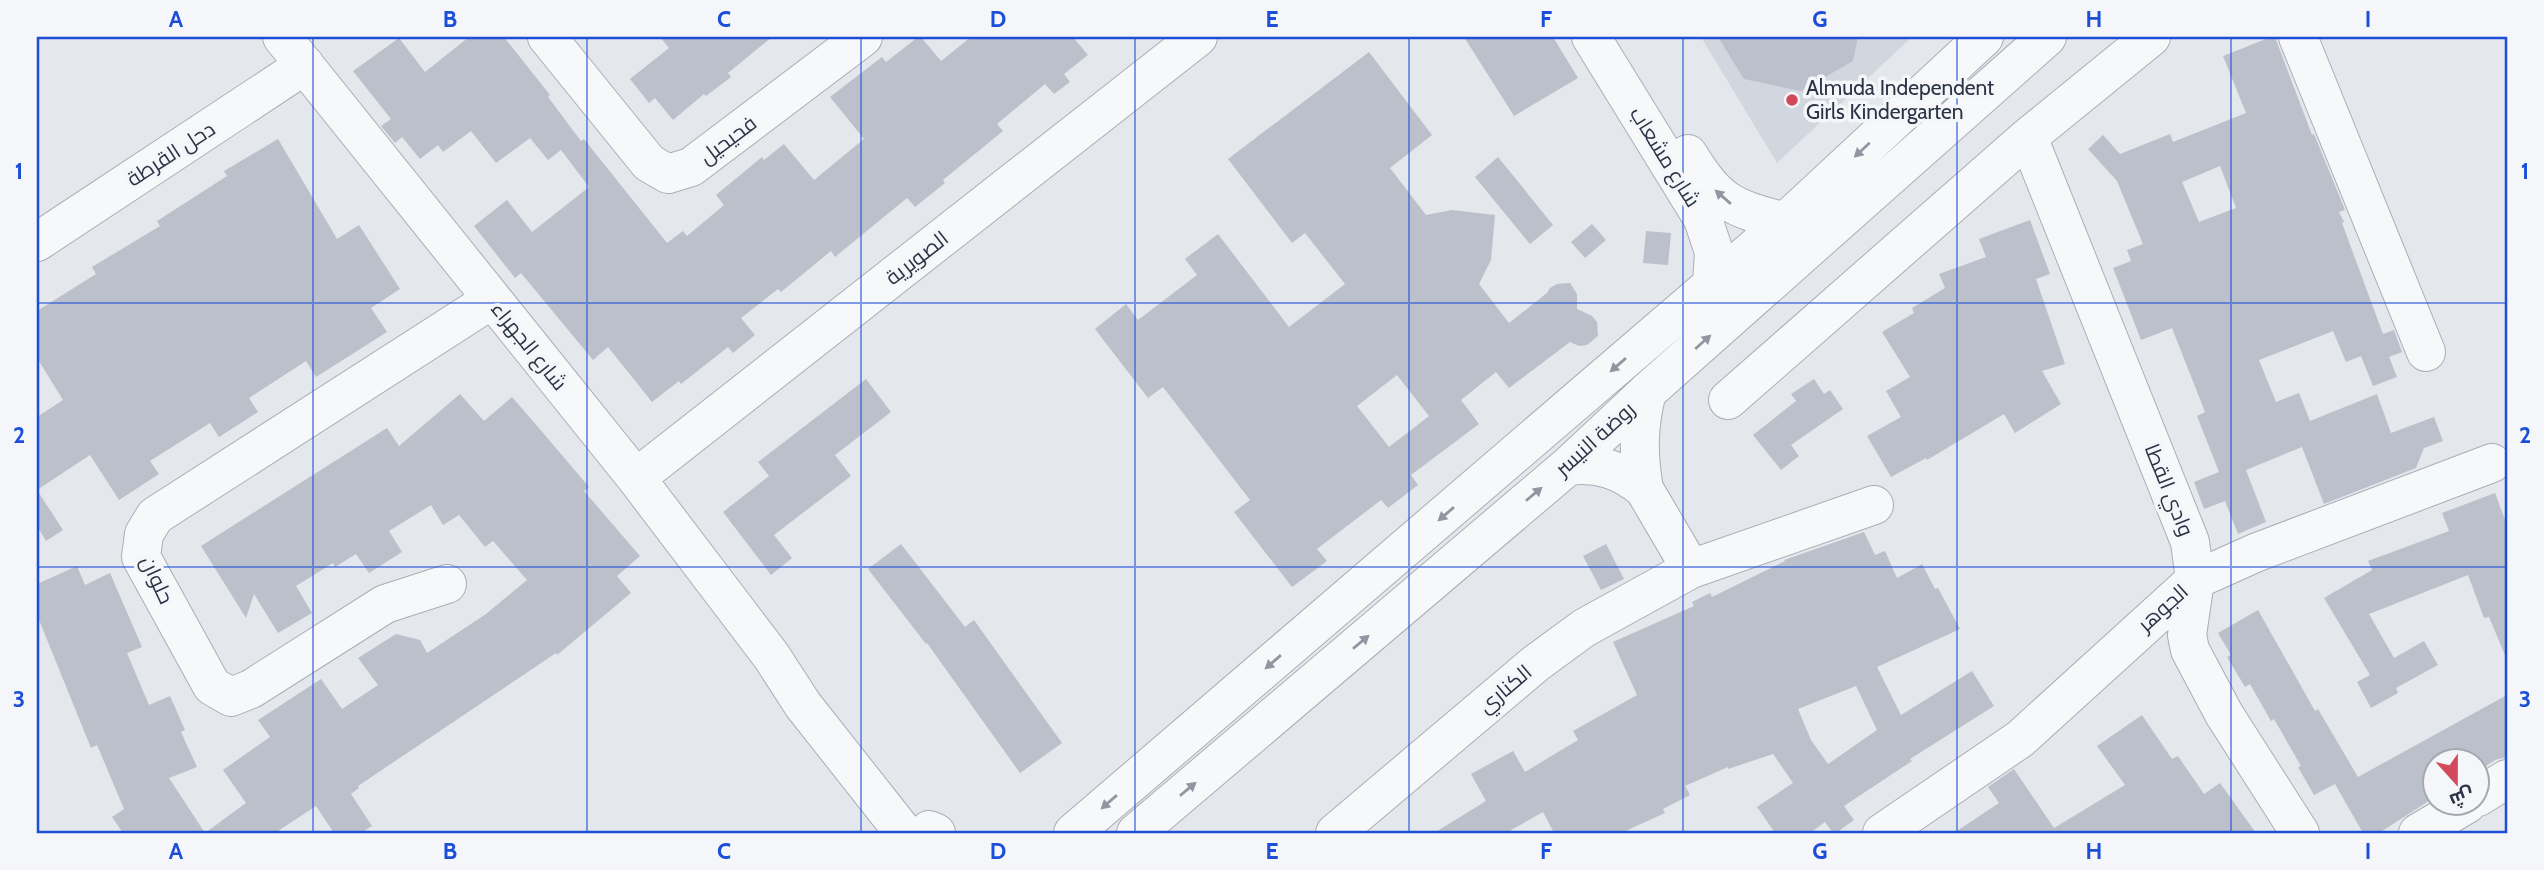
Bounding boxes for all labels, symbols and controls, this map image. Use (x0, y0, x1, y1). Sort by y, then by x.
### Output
text: A (169, 5, 184, 33)
text: B (443, 5, 457, 33)
text: C (717, 5, 731, 33)
text: D (990, 5, 1006, 33)
text: E (1265, 5, 1279, 33)
text: F (1540, 5, 1552, 33)
text: G (1812, 5, 1828, 33)
text: H (2086, 5, 2102, 33)
text: I (2365, 5, 2371, 33)
place label: Almuda Independent Girls Kindergarten (1806, 75, 1994, 124)
marker: Almuda Independent Girls Kindergarten (1784, 92, 1800, 108)
street label: شارع مشعاب (1623, 102, 1706, 212)
street label: فحيحيل (694, 110, 762, 170)
street label: دحل القرطة (122, 116, 220, 192)
one-way arrow (1853, 142, 1871, 158)
text: 1 (15, 157, 23, 185)
text: 1 (2521, 157, 2529, 185)
one-way arrow (1714, 189, 1732, 205)
street label: الصويرية (880, 225, 953, 290)
street label: شارع الجهراء (485, 296, 573, 396)
one-way arrow (1694, 334, 1712, 350)
one-way arrow (1609, 357, 1627, 373)
street label: روضة النيسر (1549, 396, 1640, 482)
text: 2 (13, 421, 25, 449)
text: 2 (2519, 421, 2531, 449)
street label: وادي القطا (2136, 440, 2199, 541)
one-way arrow (1525, 486, 1543, 502)
one-way arrow (1437, 506, 1454, 521)
street label: حلوان (135, 552, 179, 608)
street label: الجوهر (2132, 579, 2193, 637)
one-way arrow (1352, 635, 1369, 650)
one-way arrow (1264, 654, 1282, 670)
street label: الكناري (1473, 659, 1539, 721)
text: 3 (13, 685, 25, 713)
text: 3 (2519, 685, 2531, 713)
north arrow (2422, 748, 2492, 818)
one-way arrow (1179, 782, 1196, 797)
text: ش (2446, 782, 2477, 813)
one-way arrow (1101, 794, 1118, 809)
text: A (169, 837, 184, 865)
text: B (443, 837, 457, 865)
text: C (717, 837, 731, 865)
text: D (990, 837, 1006, 865)
text: E (1265, 837, 1279, 865)
text: F (1540, 837, 1552, 865)
text: G (1812, 837, 1828, 865)
text: H (2086, 837, 2102, 865)
text: I (2365, 837, 2371, 865)

